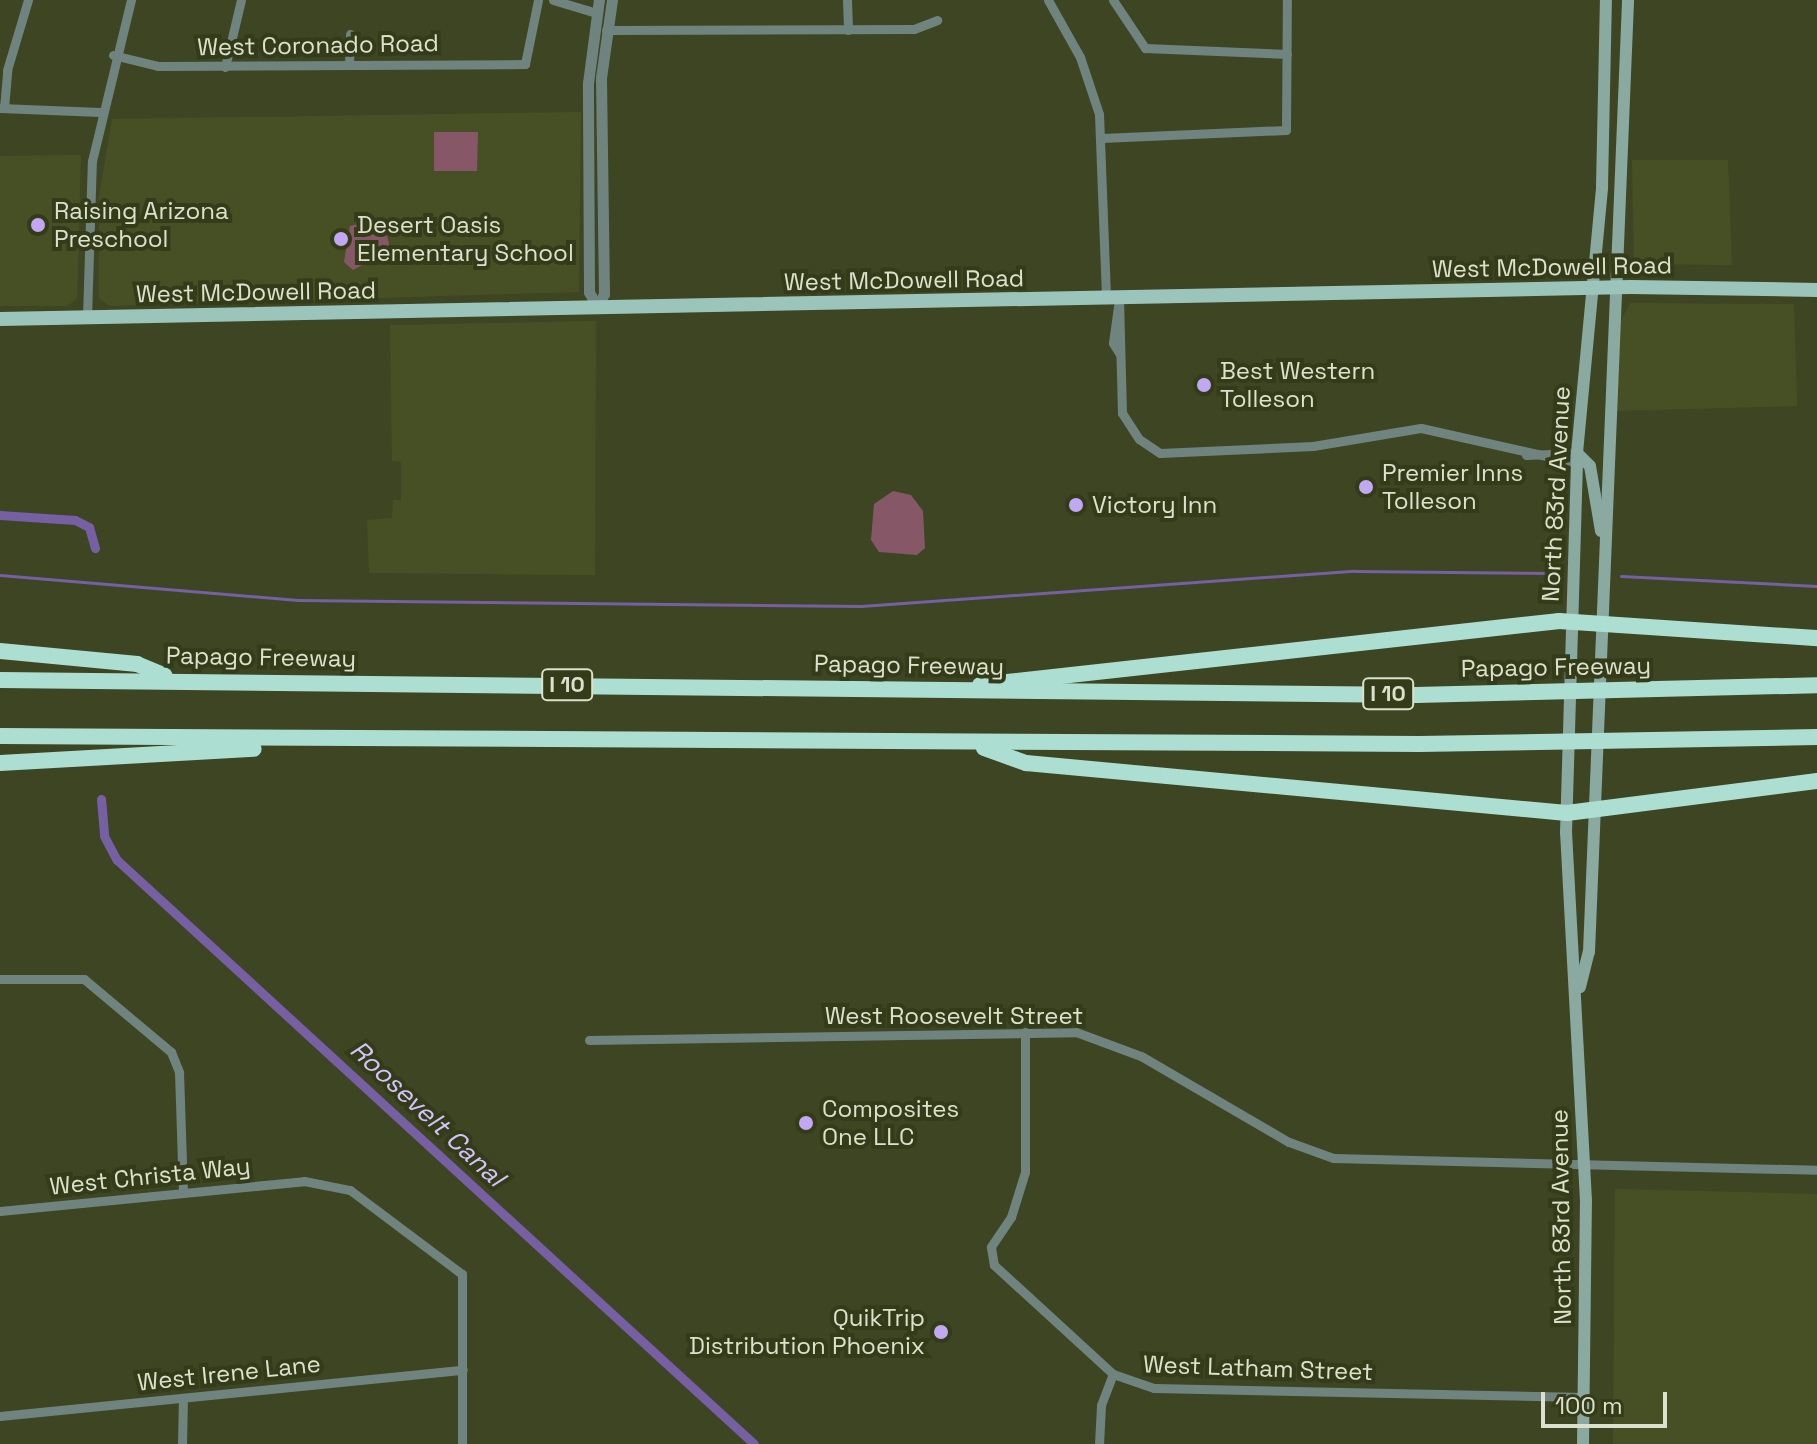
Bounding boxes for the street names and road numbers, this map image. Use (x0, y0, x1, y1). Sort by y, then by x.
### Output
street label: West Coronado Road (197, 28, 439, 62)
street label: West McDowell Road (1432, 251, 1672, 283)
street label: West McDowell Road (784, 264, 1024, 296)
street label: West McDowell Road (136, 276, 376, 308)
street label: North 83rd Avenue (1536, 385, 1576, 603)
street label: Papago Freeway (166, 641, 356, 673)
street label: Papago Freeway (814, 649, 1004, 681)
street label: Papago Freeway (1461, 651, 1651, 683)
road number: I 10 (541, 667, 593, 703)
road number: I 10 (1362, 676, 1414, 712)
street label: West Roosevelt Street (825, 1002, 1083, 1030)
street label: North 83rd Avenue (1545, 1109, 1577, 1325)
street label: West Christa Way (48, 1151, 252, 1201)
street label: West Irene Lane (136, 1349, 322, 1397)
street label: West Latham Street (1142, 1350, 1374, 1386)

